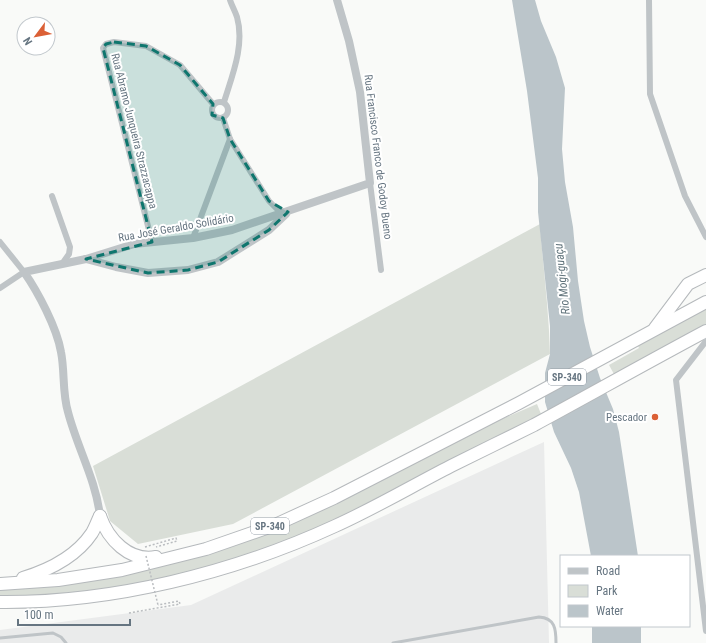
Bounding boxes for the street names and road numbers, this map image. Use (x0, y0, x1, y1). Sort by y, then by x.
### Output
street label: Rua Abramo Junqueira Strazzacappa (108, 52, 160, 210)
street label: Rua Francisco Franco de Godoy Bueno (361, 74, 395, 241)
street label: Rua José Geraldo Solidário (117, 211, 235, 245)
road number: SP-340 (548, 369, 586, 385)
road number: SP-340 (251, 518, 289, 534)

